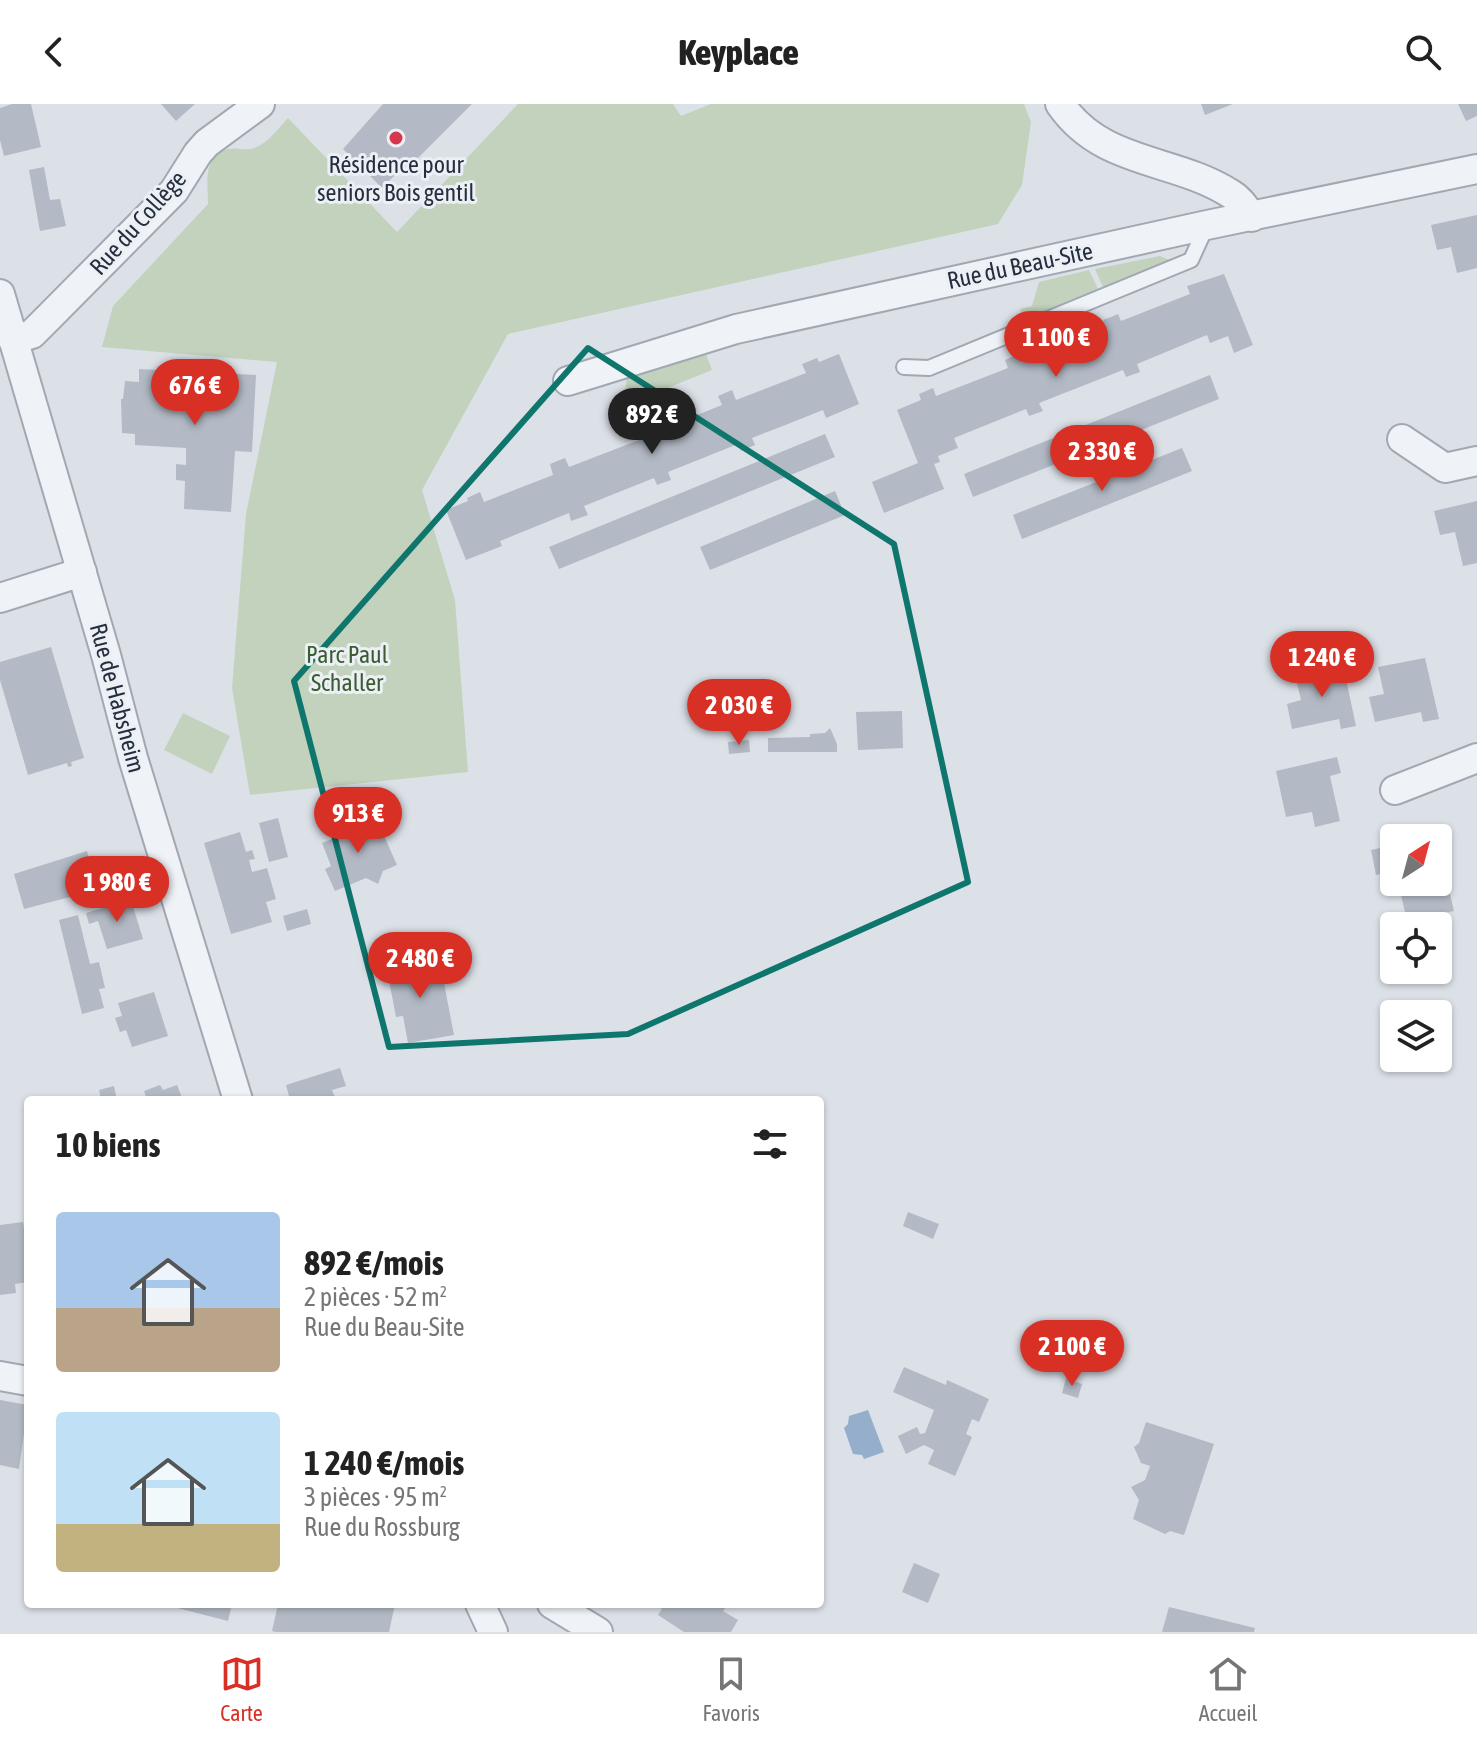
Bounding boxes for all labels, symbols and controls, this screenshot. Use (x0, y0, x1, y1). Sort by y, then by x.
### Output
icon: back (32, 30, 76, 74)
icon: search (1401, 30, 1445, 74)
text: Keyplace (678, 31, 799, 73)
marker: Résidence pour seniors Bois gentil (387, 129, 405, 147)
place label: Résidence pour seniors Bois gentil (317, 151, 476, 206)
street label: Rue du Collège (84, 165, 191, 280)
street label: Rue du Beau-Site (945, 237, 1095, 294)
pin: 1 100 € (982, 311, 1130, 379)
text: 1 100 € (1022, 322, 1090, 352)
pin: 676 € (139, 359, 251, 427)
text: 676 € (169, 370, 221, 400)
pin: 892 € (596, 388, 708, 456)
text: 892 € (626, 399, 678, 429)
pin: 2 330 € (1028, 425, 1176, 493)
text: 2 330 € (1068, 436, 1136, 466)
street label: Rue de Habsheim (85, 620, 150, 776)
pin: 1 240 € (1248, 631, 1396, 699)
park label: Parc Paul Schaller (306, 641, 389, 696)
text: 1 240 € (1288, 642, 1356, 672)
pin: 2 030 € (665, 679, 813, 747)
text: 2 030 € (705, 690, 773, 720)
pin: 913 € (302, 787, 414, 855)
text: 913 € (332, 798, 384, 828)
north arrow (1380, 824, 1452, 896)
map controls (1380, 824, 1452, 1072)
pin: 1 980 € (43, 856, 191, 924)
text: 1 980 € (83, 867, 151, 897)
button: locate (1380, 912, 1452, 984)
pin: 2 480 € (346, 932, 494, 1000)
text: 2 480 € (386, 943, 454, 973)
button: layers (1380, 1000, 1452, 1072)
icon: filters (748, 1122, 792, 1166)
text: 10 biens (56, 1125, 160, 1164)
text: 892 €/mois (304, 1243, 444, 1282)
icon: home (120, 1244, 216, 1340)
text: 2 pièces · 52 m² (304, 1282, 447, 1312)
text: Rue du Beau-Site (304, 1312, 465, 1342)
pin: 2 100 € (998, 1320, 1146, 1388)
text: 2 100 € (1038, 1331, 1106, 1361)
text: 1 240 €/mois (304, 1443, 464, 1482)
icon: home (120, 1444, 216, 1540)
text: 3 pièces · 95 m² (304, 1482, 447, 1512)
text: Rue du Rossburg (304, 1512, 460, 1542)
tab: Carte (220, 1652, 264, 1726)
tab: Favoris (703, 1652, 760, 1726)
tab: Accueil (1199, 1652, 1257, 1726)

